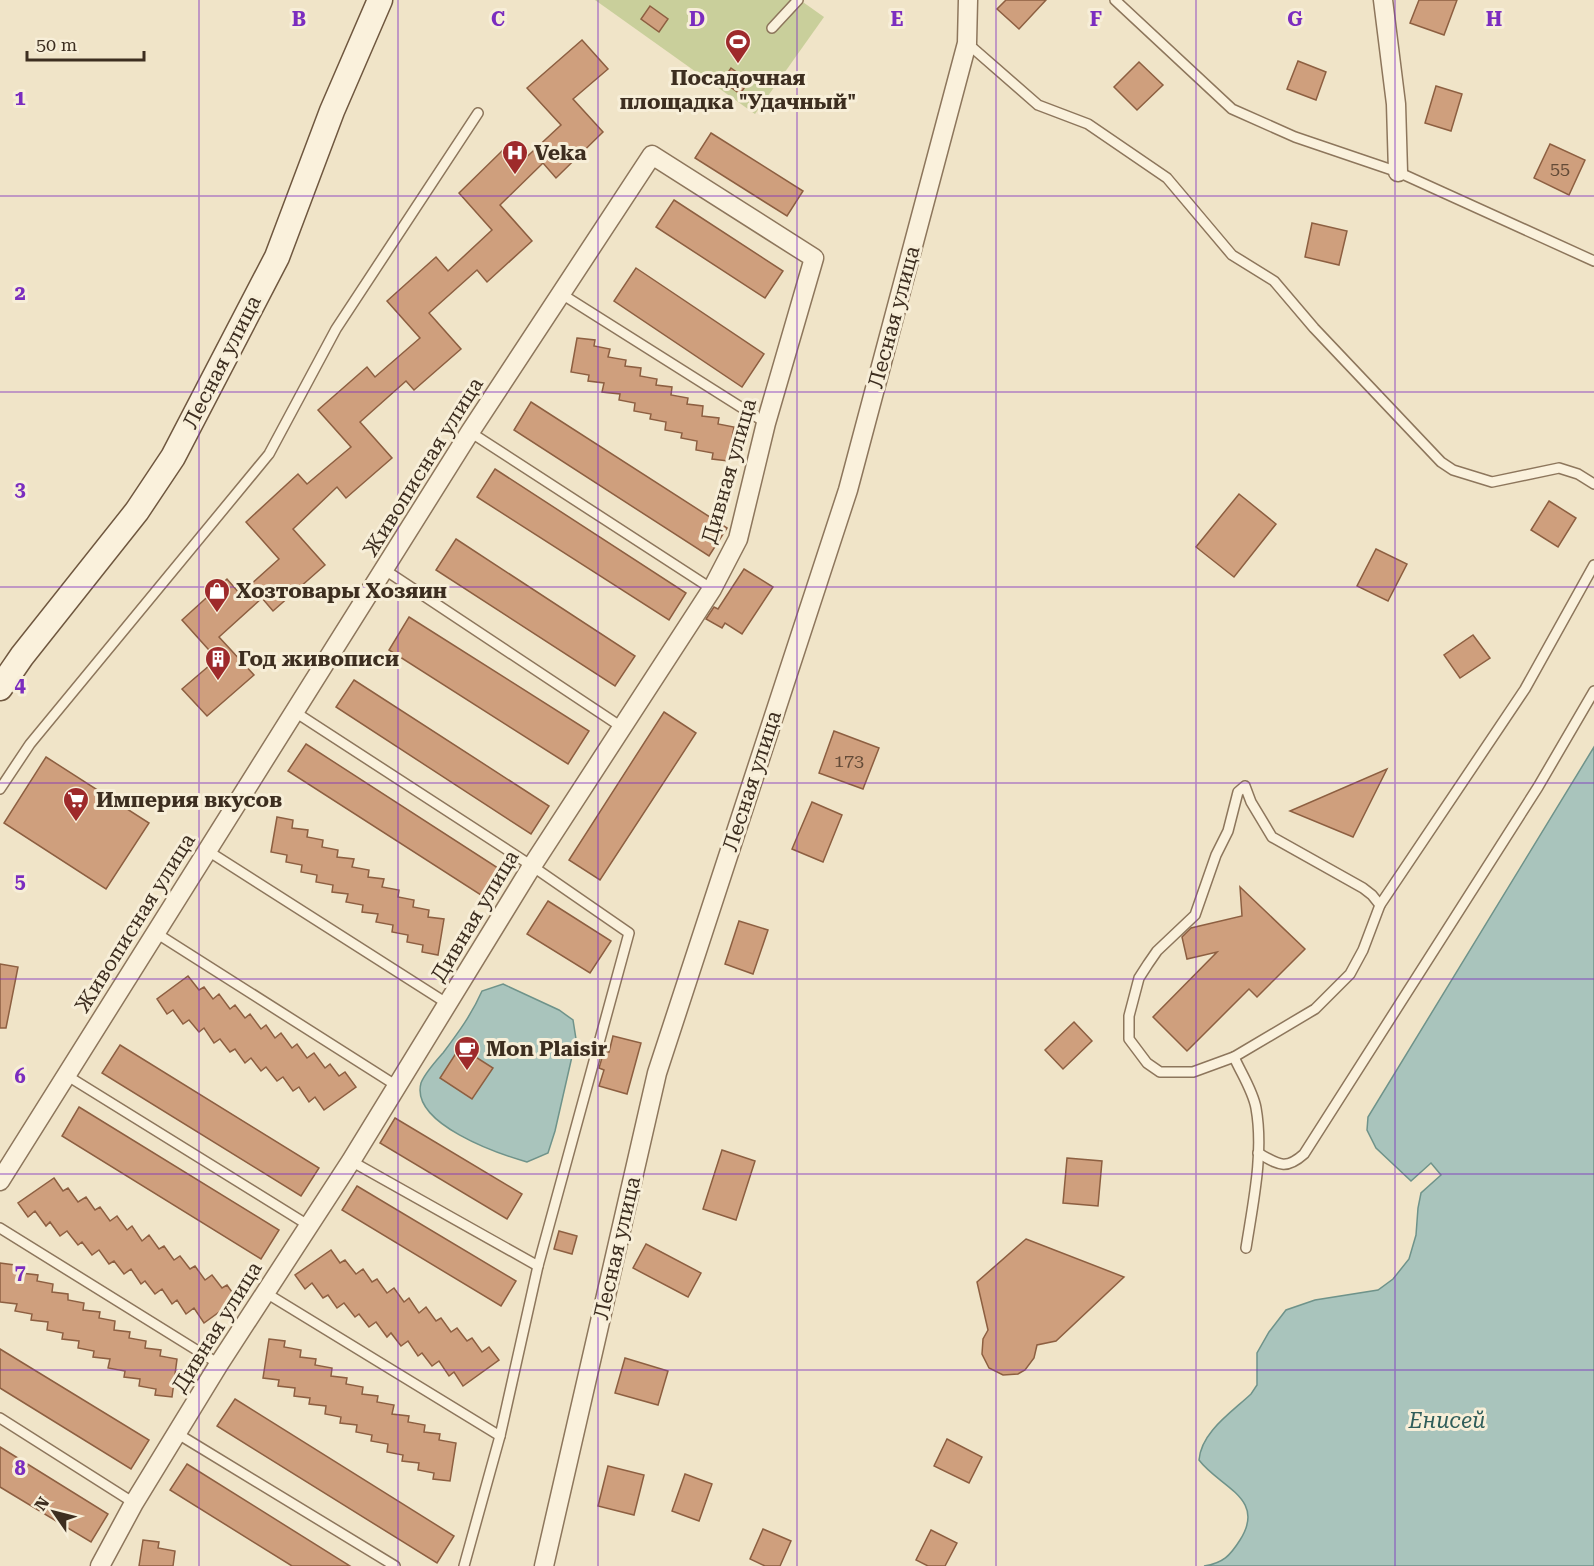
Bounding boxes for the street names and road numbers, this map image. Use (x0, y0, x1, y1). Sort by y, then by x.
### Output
street label: Лесная улица (863, 243, 925, 391)
street label: Лесная улица (178, 291, 266, 433)
street label: Живописная улица (358, 373, 488, 561)
street label: Дивная улица (697, 395, 761, 546)
street label: Лесная улица (718, 707, 786, 854)
street label: Живописная улица (70, 829, 200, 1017)
street label: Дивная улица (426, 845, 524, 986)
street label: Лесная улица (589, 1173, 645, 1322)
street label: Дивная улица (167, 1257, 267, 1397)

